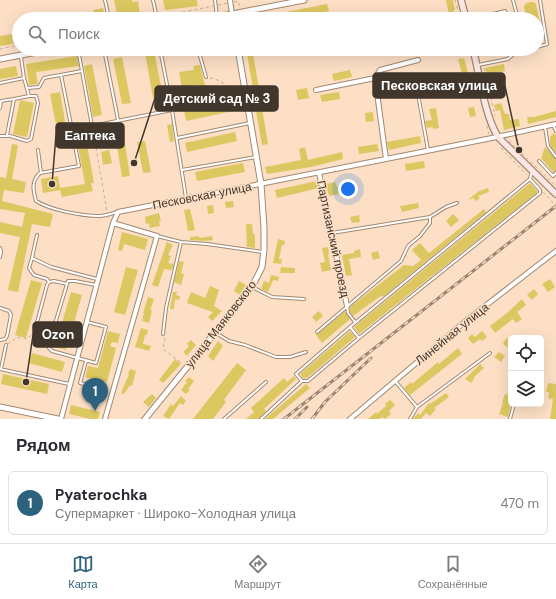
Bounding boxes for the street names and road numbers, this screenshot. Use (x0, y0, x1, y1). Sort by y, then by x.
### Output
street label: Песковская улица (151, 179, 253, 213)
street label: Партизанский проезд (313, 179, 353, 299)
street label: улица Маяковского (182, 277, 260, 371)
street label: Линейная улица (412, 299, 492, 369)

